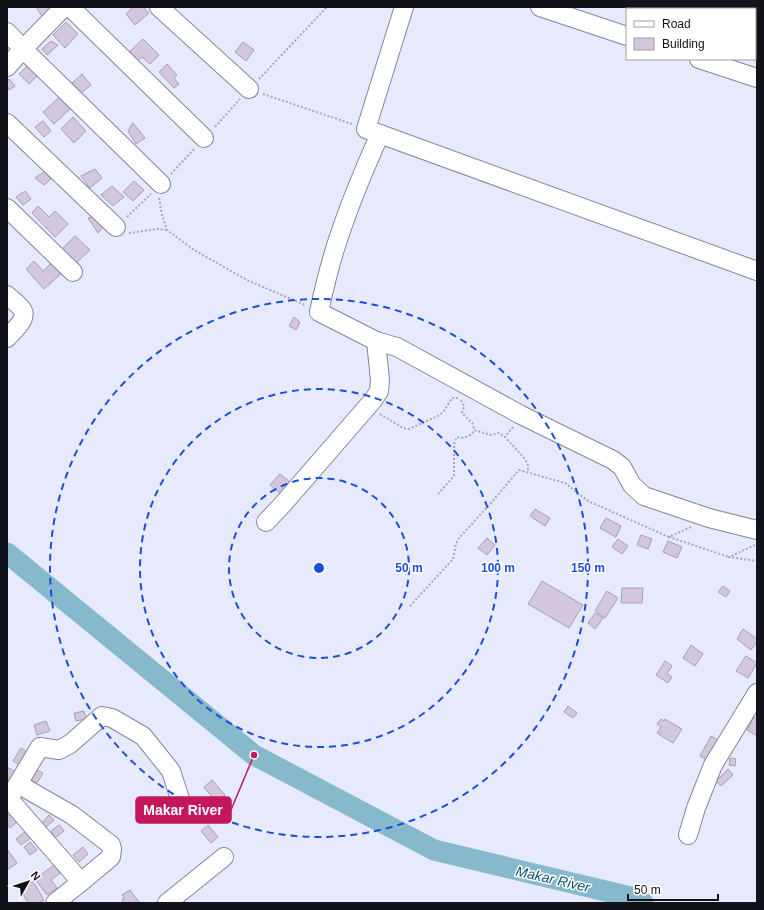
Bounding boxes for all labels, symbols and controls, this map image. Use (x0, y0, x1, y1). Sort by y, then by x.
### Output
legend (626, 8, 756, 60)
text: Road (662, 17, 691, 31)
text: Building (662, 37, 705, 51)
centre of rings (312, 561, 326, 575)
text: 50 m (395, 561, 423, 575)
text: 100 m (481, 561, 515, 575)
text: 150 m (571, 561, 605, 575)
callout: Makar River (136, 797, 231, 823)
text: Makar River (143, 802, 223, 818)
north arrow (8, 862, 48, 902)
water label: Makar River (514, 863, 593, 896)
text: N (29, 869, 43, 883)
scale bar (628, 876, 718, 902)
text: 50 m (634, 883, 661, 897)

